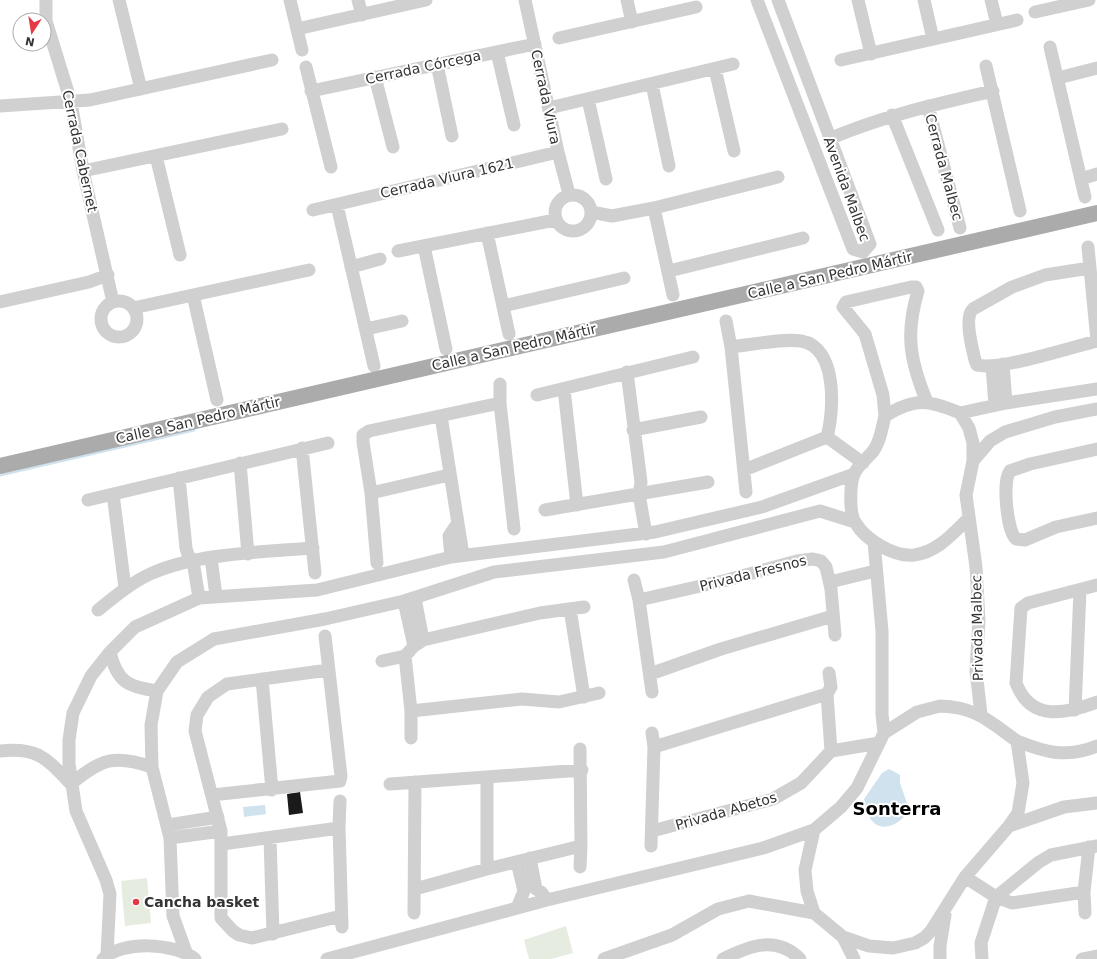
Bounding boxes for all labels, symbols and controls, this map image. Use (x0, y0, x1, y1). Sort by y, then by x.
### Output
north arrow (12, 12, 52, 52)
text: N (24, 34, 36, 49)
street label: Cerrada Córcega (364, 47, 482, 87)
street label: Cerrada Viura (528, 48, 564, 146)
street label: Cerrada Cabernet (59, 88, 101, 214)
street label: Cerrada Malbec (922, 112, 966, 222)
street label: Avenida Malbec (821, 135, 873, 243)
street label: Cerrada Viura 1621 (379, 155, 515, 201)
street label: Calle a San Pedro Mártir (746, 248, 914, 302)
street label: Calle a San Pedro Mártir (430, 320, 598, 374)
street label: Calle a San Pedro Mártir (114, 393, 282, 447)
street label: Privada Fresnos (698, 552, 808, 594)
street label: Privada Malbec (968, 575, 986, 681)
street label: Privada Abetos (673, 789, 779, 833)
district label: Sonterra (853, 798, 941, 819)
place label: Cancha basket (144, 894, 260, 910)
marker: Cancha basket (131, 897, 141, 907)

